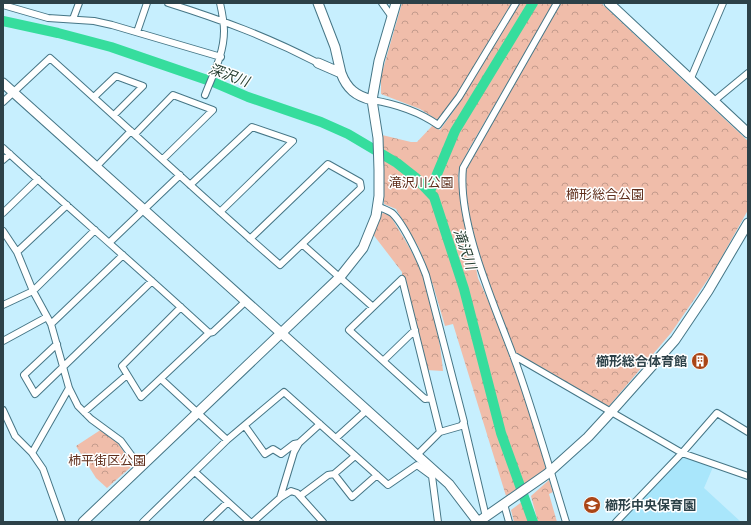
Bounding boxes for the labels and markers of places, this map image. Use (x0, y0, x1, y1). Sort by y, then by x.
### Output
building icon: 櫛形総合体育館 (690, 351, 710, 371)
place label: 櫛形総合体育館 (596, 353, 687, 369)
school or university icon: 櫛形中央保育園 (582, 495, 602, 515)
place label: 櫛形中央保育園 (605, 497, 696, 513)

